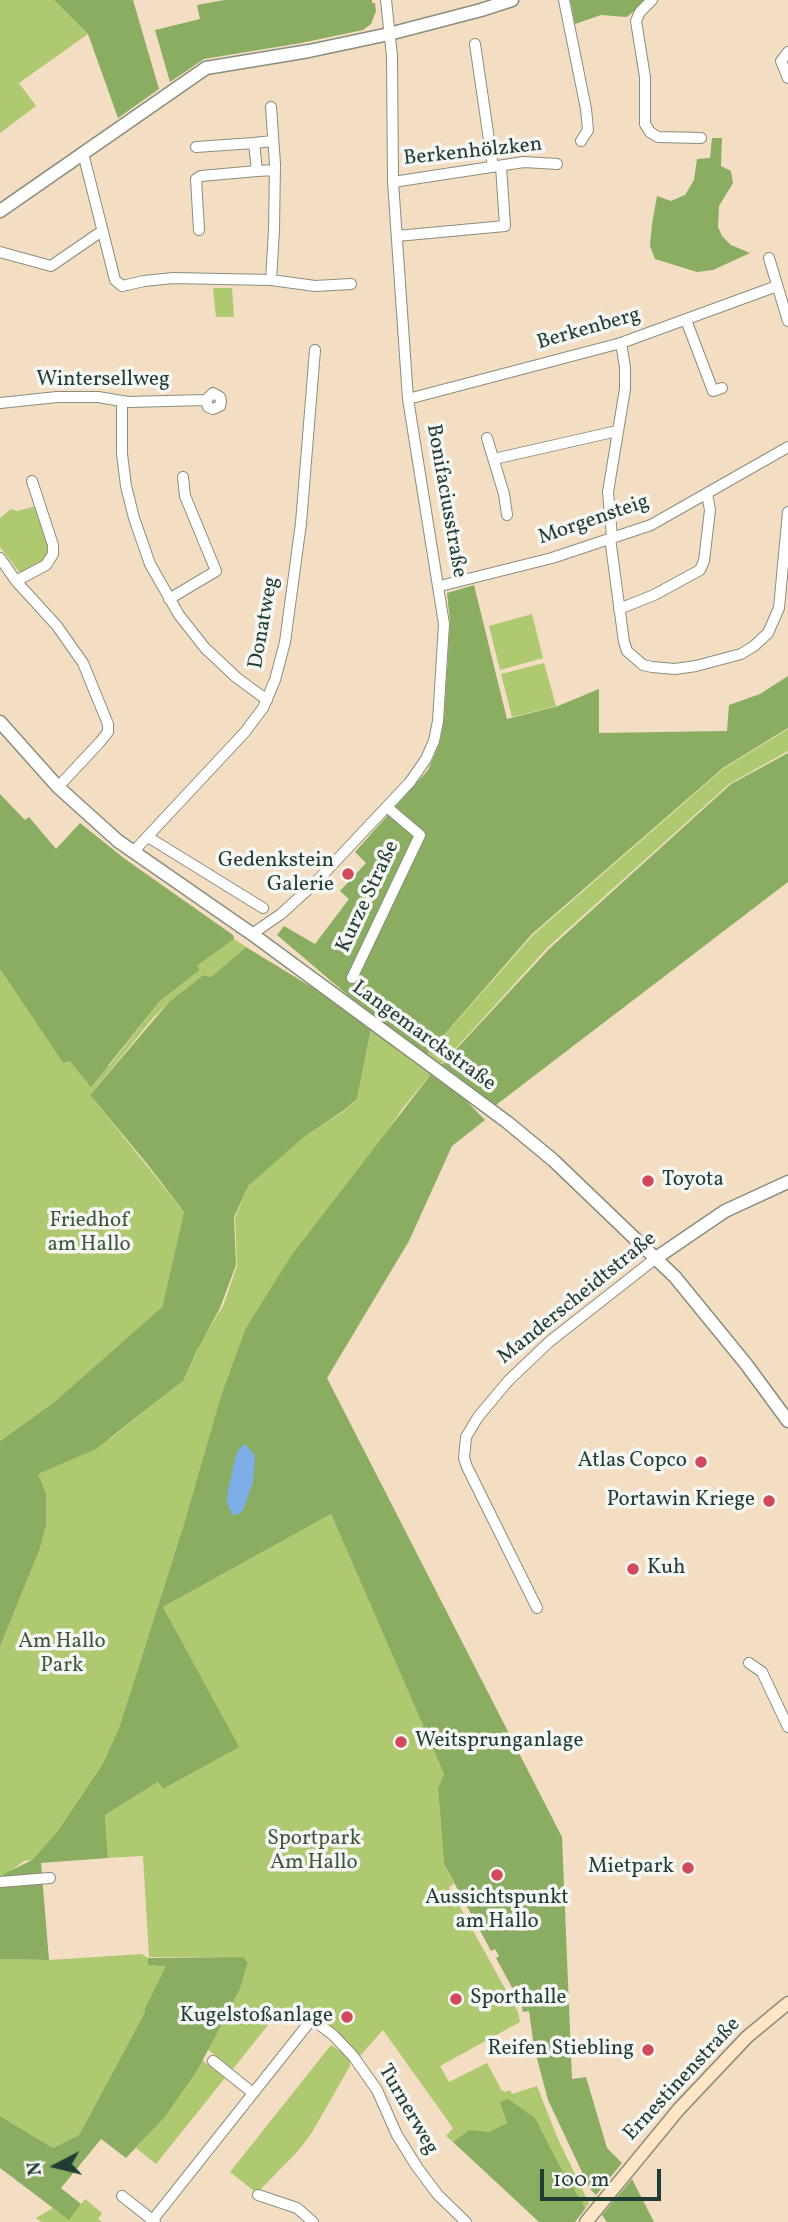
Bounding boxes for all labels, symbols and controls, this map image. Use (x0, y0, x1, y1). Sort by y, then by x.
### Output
street label: Berkenhölzken (402, 133, 544, 173)
street label: Berkenberg (534, 303, 644, 357)
street label: Wintersellweg (36, 368, 170, 394)
street label: Bonifaciusstraße (419, 422, 471, 580)
street label: Morgensteig (535, 490, 653, 552)
street label: Donatweg (244, 575, 286, 671)
street label: Kurze Straße (332, 837, 406, 957)
place label: Gedenkstein Galerie (218, 849, 334, 899)
marker: Gedenkstein Galerie (340, 866, 356, 882)
street label: Langemarckstraße (346, 976, 500, 1098)
place label: Toyota (662, 1168, 724, 1194)
marker: Toyota (640, 1173, 656, 1189)
park label: Friedhof am Hallo (47, 1209, 131, 1259)
street label: Manderscheidtstraße (493, 1227, 663, 1371)
place label: Atlas Copco (578, 1449, 687, 1475)
marker: Atlas Copco (693, 1454, 709, 1470)
place label: Portawin Kriege (607, 1488, 755, 1514)
marker: Portawin Kriege (761, 1493, 777, 1509)
place label: Kuh (647, 1556, 686, 1582)
marker: Kuh (625, 1561, 641, 1577)
park label: Am Hallo Park (18, 1630, 106, 1680)
place label: Weitsprunganlage (415, 1729, 583, 1755)
marker: Weitsprunganlage (393, 1734, 409, 1750)
park label: Sportpark Am Hallo (267, 1827, 361, 1877)
place label: Mietpark (588, 1855, 674, 1881)
marker: Mietpark (680, 1860, 696, 1876)
marker: Aussichtspunkt am Hallo (489, 1867, 505, 1883)
place label: Aussichtspunkt am Hallo (425, 1886, 569, 1936)
place label: Sporthalle (470, 1986, 566, 2012)
marker: Sporthalle (448, 1991, 464, 2007)
place label: Kugelstoßanlage (180, 2004, 333, 2030)
marker: Kugelstoßanlage (339, 2009, 355, 2025)
street label: Ernestinenstraße (619, 2013, 747, 2147)
place label: Reifen Stiebling (488, 2037, 634, 2063)
marker: Reifen Stiebling (640, 2042, 656, 2058)
street label: Turnerweg (371, 2060, 443, 2160)
north arrow (21, 2131, 91, 2201)
scale bar (543, 2156, 664, 2200)
text: N (21, 2160, 49, 2177)
text: 100 m (553, 2166, 610, 2195)

